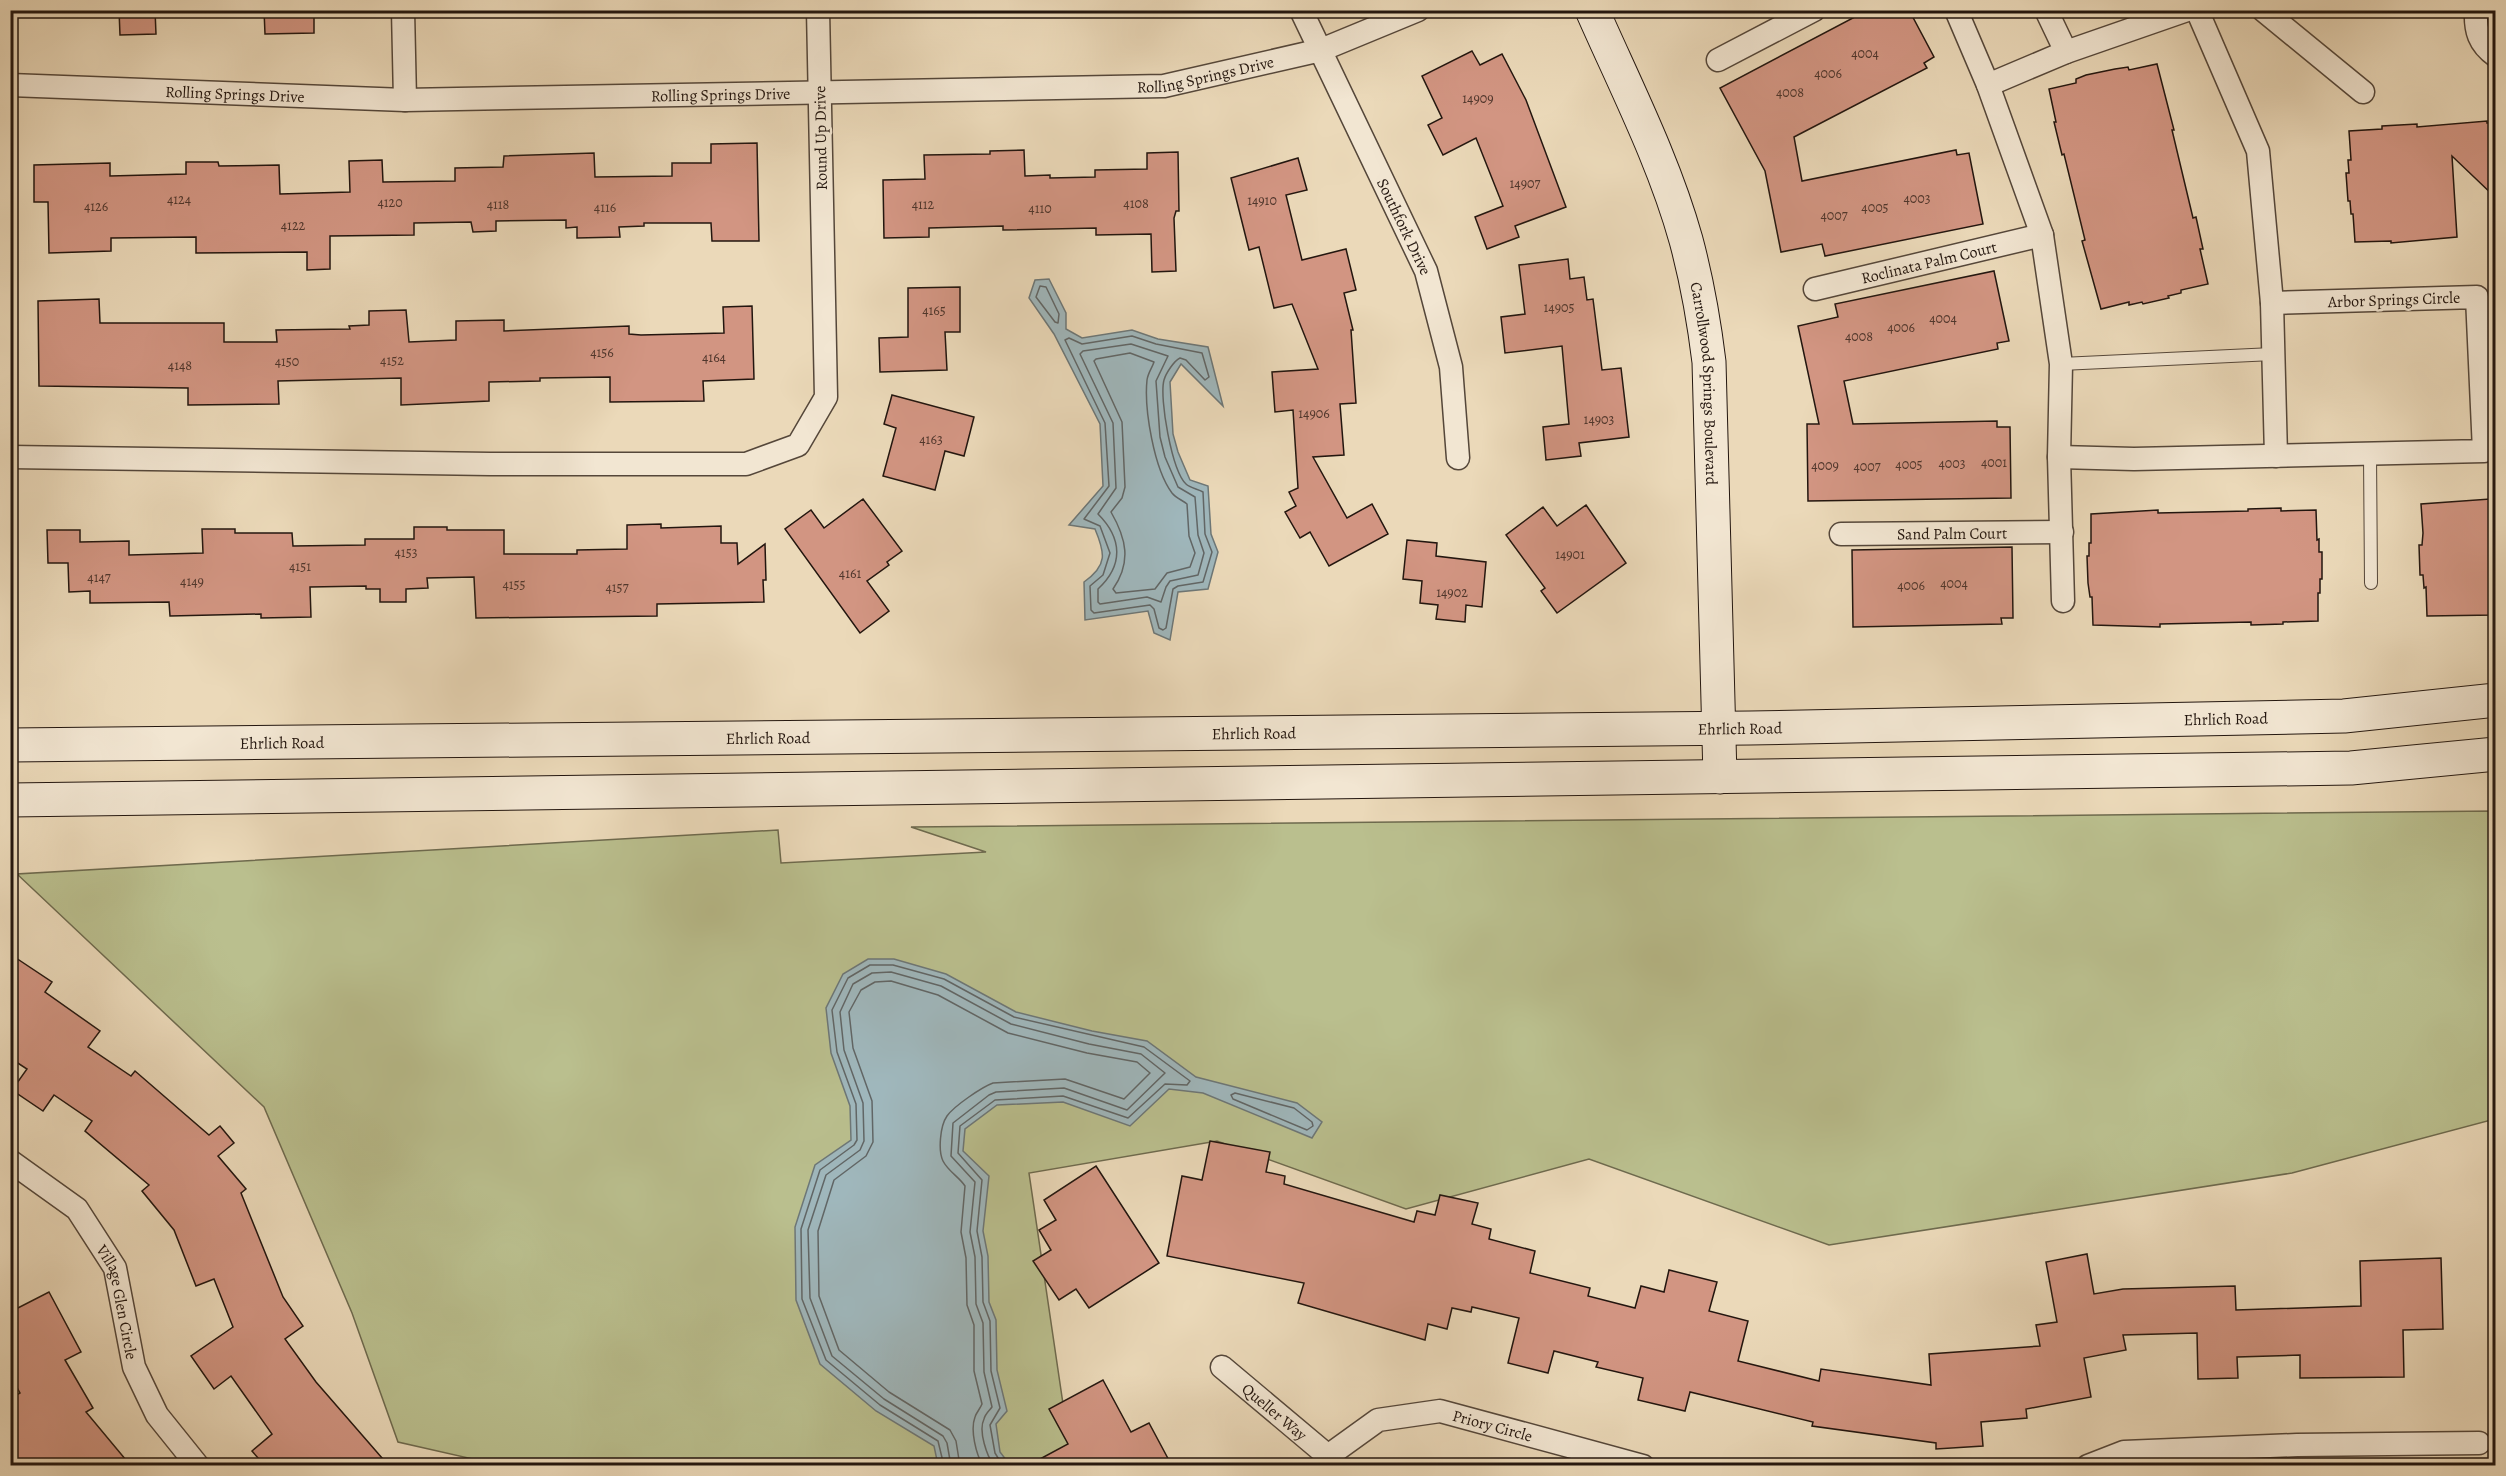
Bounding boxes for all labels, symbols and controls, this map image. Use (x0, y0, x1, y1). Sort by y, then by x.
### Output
house number: 4004 (1851, 44, 1879, 63)
street label: Rolling Springs Drive (1137, 51, 1276, 98)
house number: 4006 (1814, 64, 1842, 83)
street label: Rolling Springs Drive (165, 81, 305, 108)
street label: Rolling Springs Drive (651, 83, 791, 107)
house number: 4008 (1776, 83, 1804, 102)
street label: Round Up Drive (809, 86, 833, 190)
house number: 14909 (1462, 89, 1494, 108)
house number: 14907 (1510, 174, 1541, 193)
street label: Southfork Drive (1371, 175, 1436, 279)
house number: 4003 (1903, 189, 1931, 208)
house number: 4124 (167, 190, 191, 209)
house number: 14910 (1247, 191, 1277, 210)
house number: 4120 (377, 193, 403, 212)
house number: 4108 (1123, 194, 1149, 213)
house number: 4118 (487, 195, 510, 214)
house number: 4112 (912, 195, 935, 214)
house number: 4126 (84, 197, 108, 216)
house number: 4116 (594, 198, 616, 217)
house number: 4005 (1861, 198, 1889, 217)
house number: 4110 (1028, 199, 1052, 218)
house number: 4007 (1820, 206, 1848, 225)
house number: 4122 (281, 216, 306, 235)
street label: Roclinata Palm Court (1859, 236, 1999, 290)
street label: Carrollwood Springs Boulevard (1684, 280, 1722, 486)
street label: Arbor Springs Circle (2326, 287, 2461, 313)
house number: 14905 (1544, 298, 1574, 317)
house number: 4165 (922, 301, 946, 320)
house number: 4004 (1929, 309, 1957, 328)
house number: 4006 (1887, 318, 1915, 337)
house number: 4008 (1845, 327, 1873, 346)
house number: 4156 (590, 343, 614, 362)
house number: 4164 (702, 348, 726, 367)
house number: 4152 (380, 351, 404, 370)
house number: 4150 (275, 352, 299, 371)
house number: 4148 (168, 356, 192, 375)
house number: 14906 (1298, 404, 1330, 423)
house number: 14903 (1584, 410, 1615, 429)
house number: 4163 (919, 430, 943, 449)
house number: 4001 (1981, 453, 2007, 472)
house number: 4003 (1938, 454, 1966, 473)
house number: 4005 (1895, 455, 1923, 474)
house number: 4009 (1811, 456, 1839, 475)
house number: 4007 (1853, 457, 1881, 476)
street label: Sand Palm Court (1897, 522, 2007, 545)
house number: 4153 (395, 543, 418, 562)
house number: 14901 (1555, 545, 1585, 564)
house number: 4151 (289, 557, 311, 576)
house number: 4161 (839, 564, 861, 583)
house number: 4147 (87, 568, 111, 587)
house number: 4149 (180, 572, 204, 591)
house number: 4004 (1940, 574, 1968, 593)
house number: 4155 (502, 575, 526, 594)
house number: 4006 (1897, 576, 1925, 595)
house number: 4157 (605, 578, 629, 597)
house number: 14902 (1436, 583, 1468, 602)
street label: Ehrlich Road (2183, 708, 2269, 731)
street label: Ehrlich Road (1698, 717, 1783, 741)
street label: Ehrlich Road (1212, 722, 1297, 745)
street label: Ehrlich Road (726, 727, 811, 750)
street label: Ehrlich Road (240, 732, 325, 755)
street label: Village Glen Circle (90, 1240, 142, 1361)
street label: Queller Way (1237, 1378, 1312, 1447)
street label: Priory Circle (1450, 1405, 1535, 1448)

